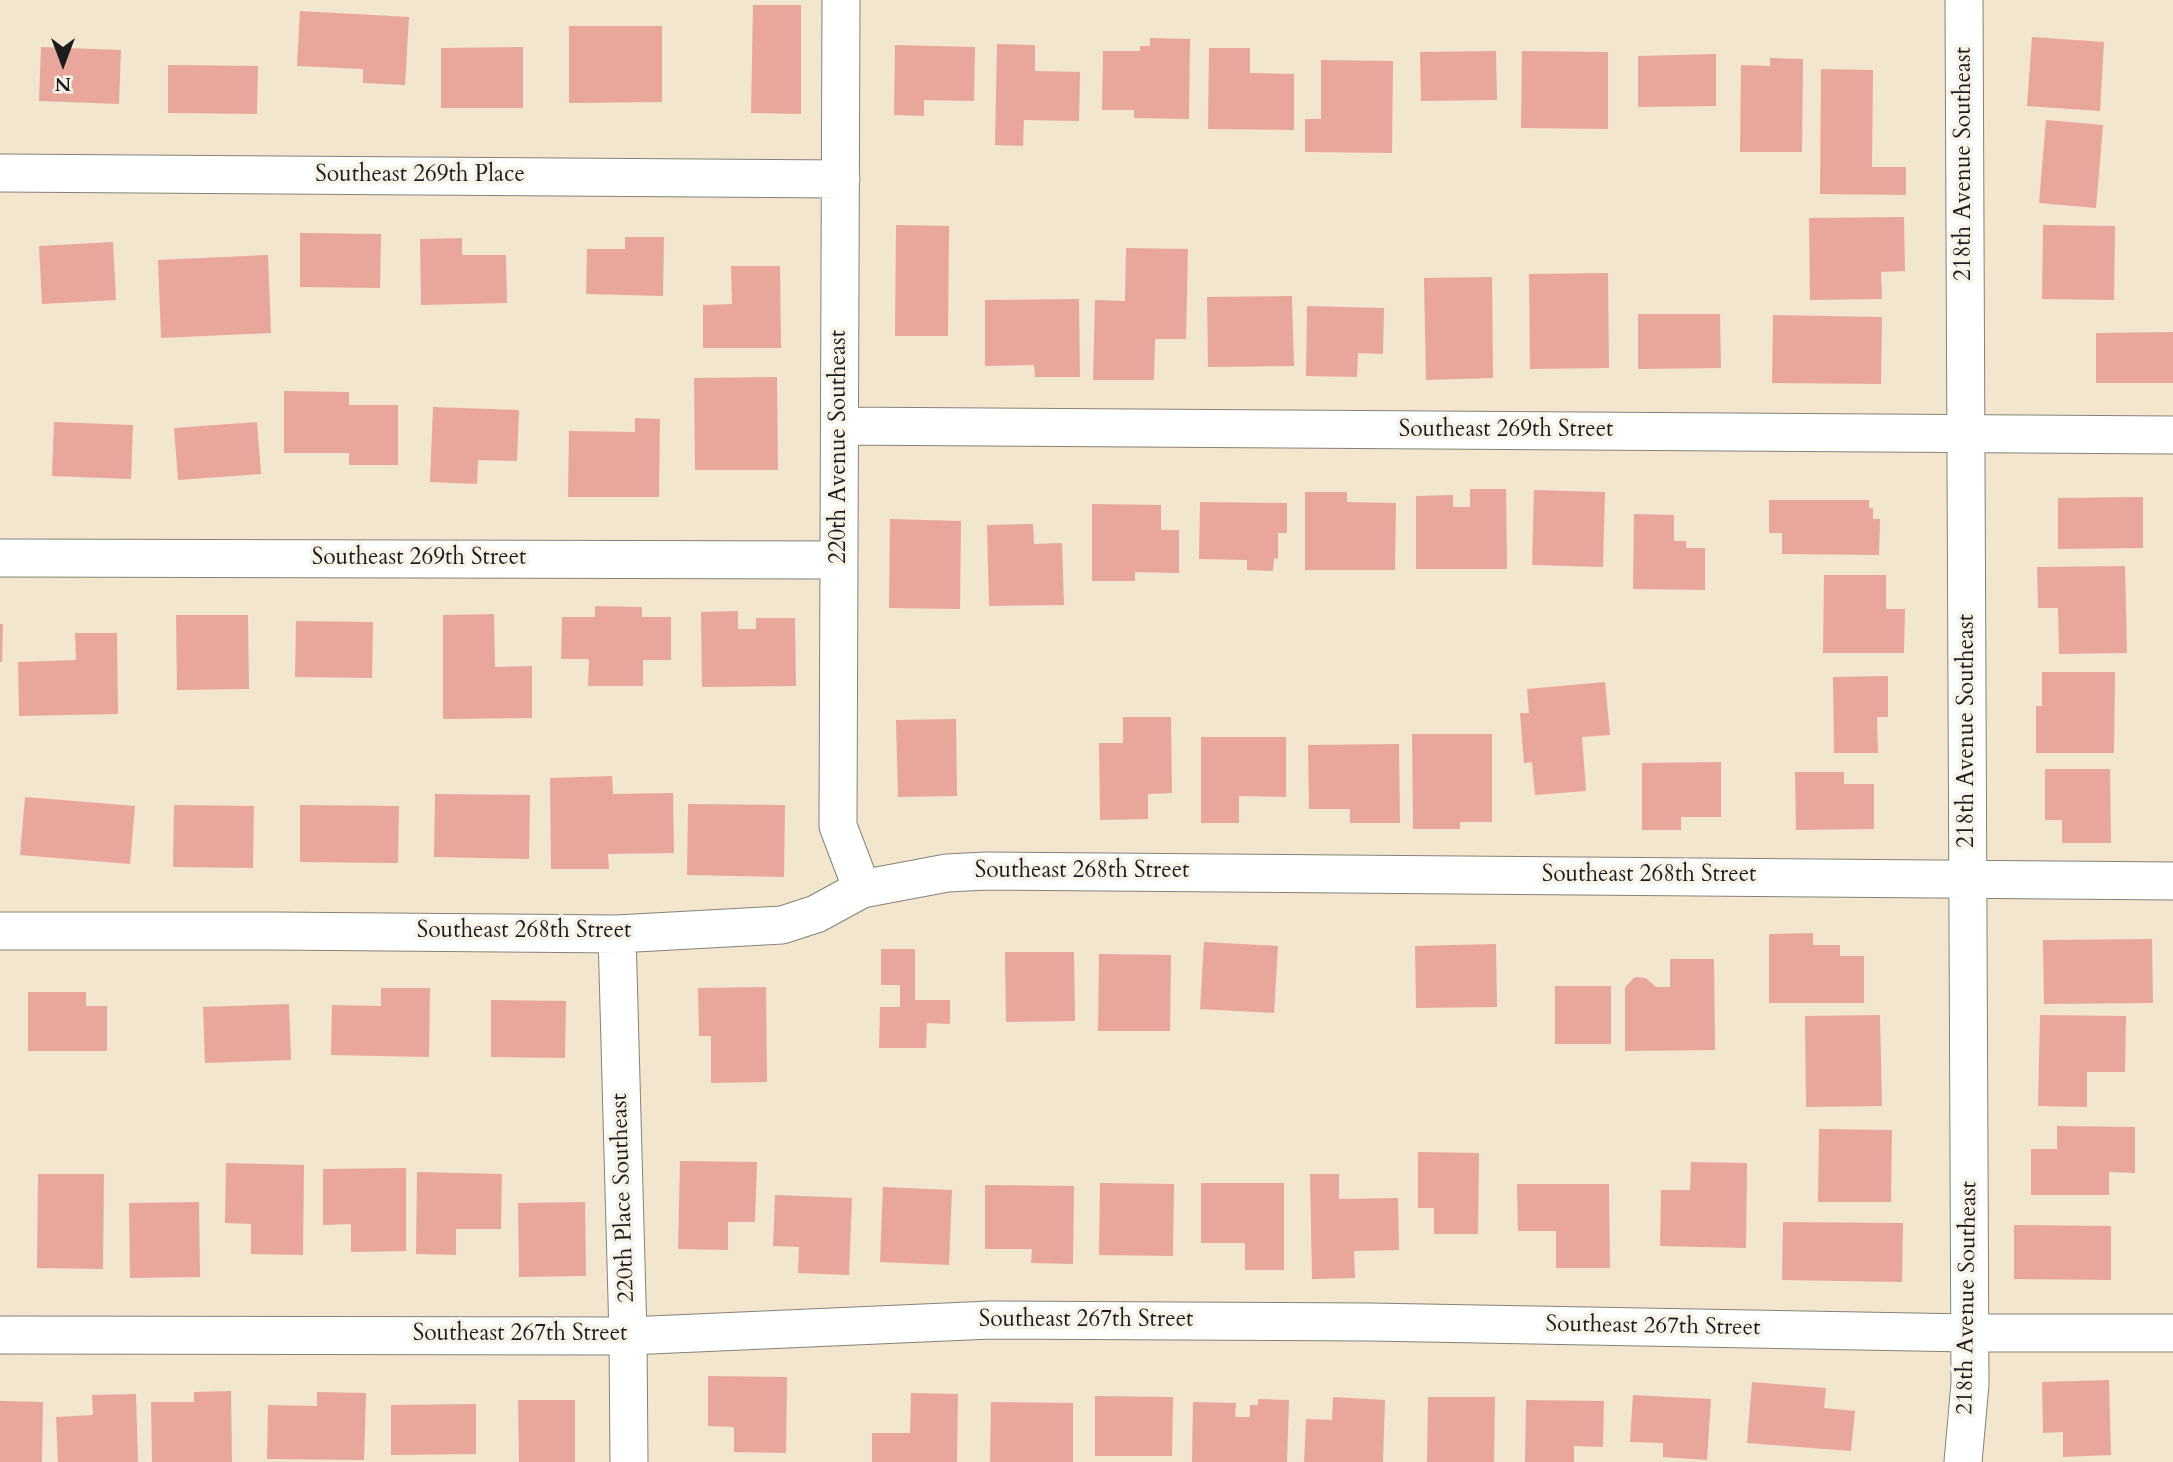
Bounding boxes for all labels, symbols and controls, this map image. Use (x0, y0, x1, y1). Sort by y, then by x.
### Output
north arrow (28, 28, 98, 98)
street label: 218th Avenue Southeast (1951, 47, 1979, 281)
text: N (55, 71, 71, 97)
street label: Southeast 269th Place (315, 162, 525, 190)
street label: 220th Avenue Southeast (826, 330, 854, 564)
street label: Southeast 269th Street (1399, 417, 1613, 445)
street label: Southeast 269th Street (312, 545, 526, 573)
street label: 218th Avenue Southeast (1954, 614, 1982, 848)
street label: Southeast 268th Street (975, 858, 1189, 886)
street label: Southeast 268th Street (1542, 862, 1756, 890)
street label: Southeast 268th Street (417, 918, 631, 946)
street label: 220th Place Southeast (607, 1093, 641, 1303)
street label: 218th Avenue Southeast (1952, 1181, 1984, 1415)
street label: Southeast 267th Street (979, 1307, 1193, 1335)
street label: Southeast 267th Street (1545, 1311, 1761, 1343)
street label: Southeast 267th Street (413, 1321, 627, 1349)

